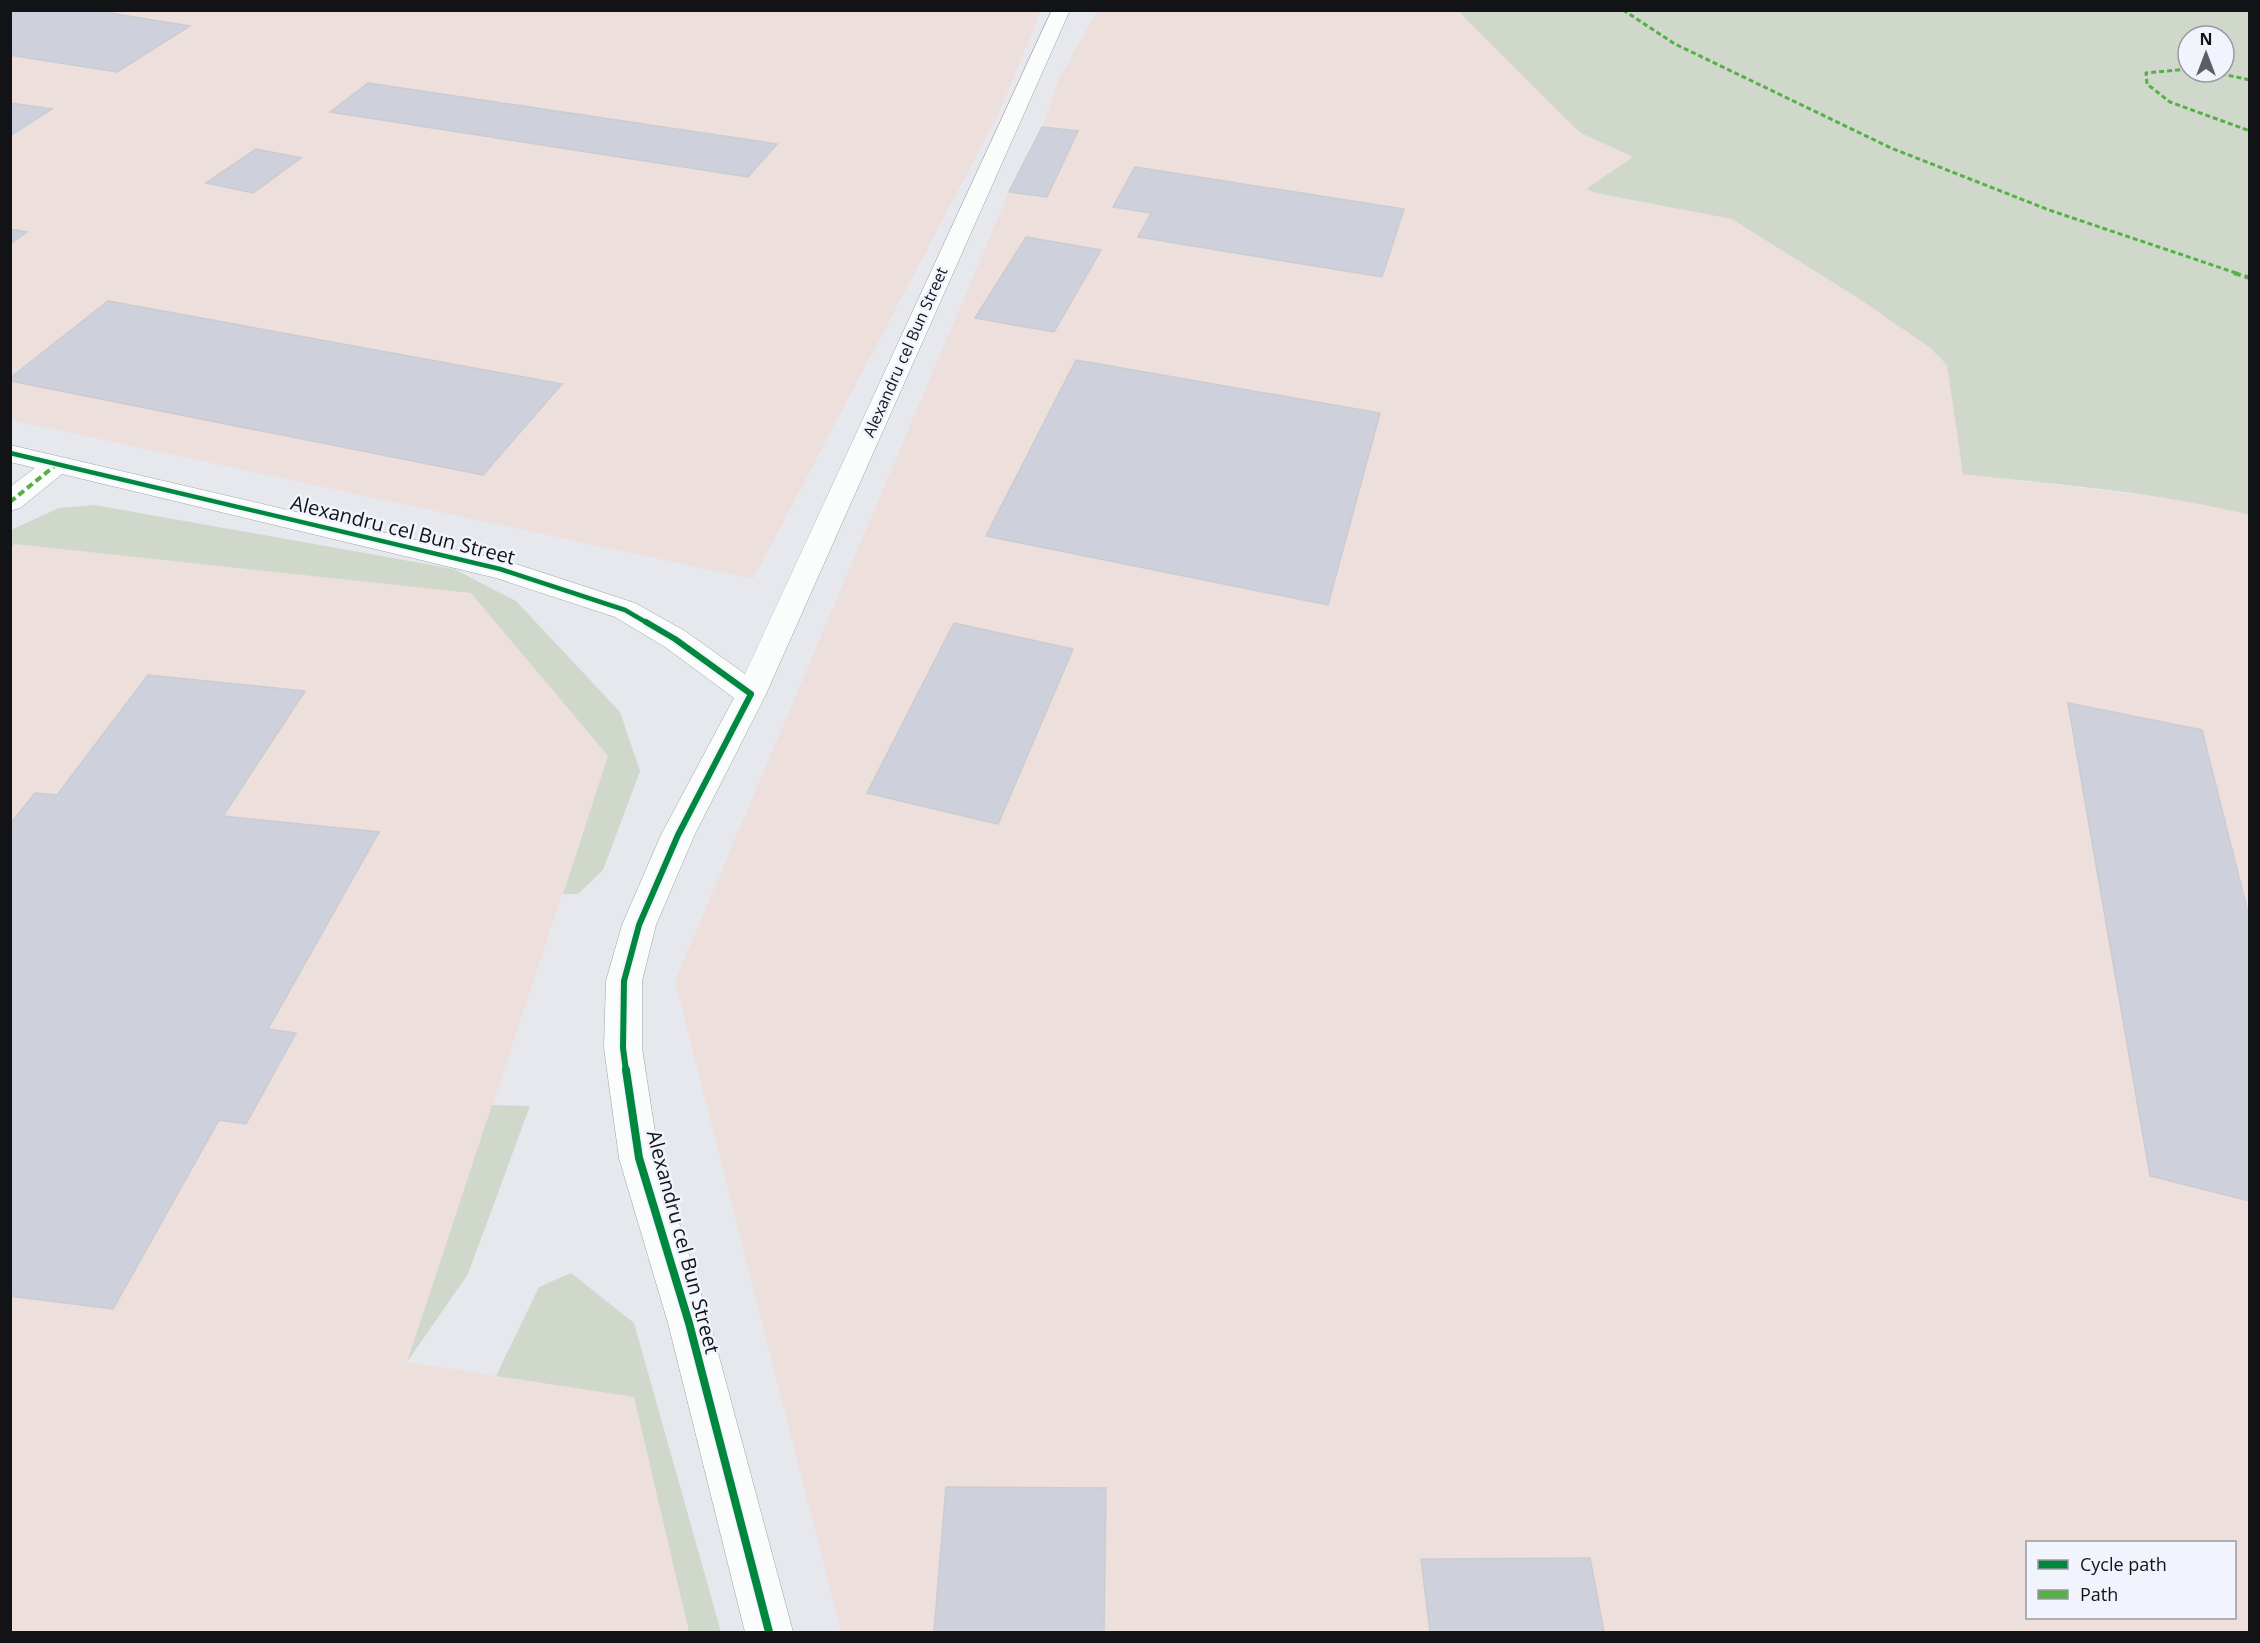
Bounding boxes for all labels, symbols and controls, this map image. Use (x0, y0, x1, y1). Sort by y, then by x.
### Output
north arrow (2176, 24, 2236, 84)
text: N (2199, 28, 2213, 50)
street label: Alexandru cel Bun Street (857, 263, 953, 441)
street label: Alexandru cel Bun Street (288, 489, 518, 570)
street label: Alexandru cel Bun Street (641, 1127, 726, 1357)
legend (2026, 1541, 2236, 1619)
text: Cycle path (2080, 1552, 2167, 1576)
text: Path (2080, 1582, 2118, 1606)

